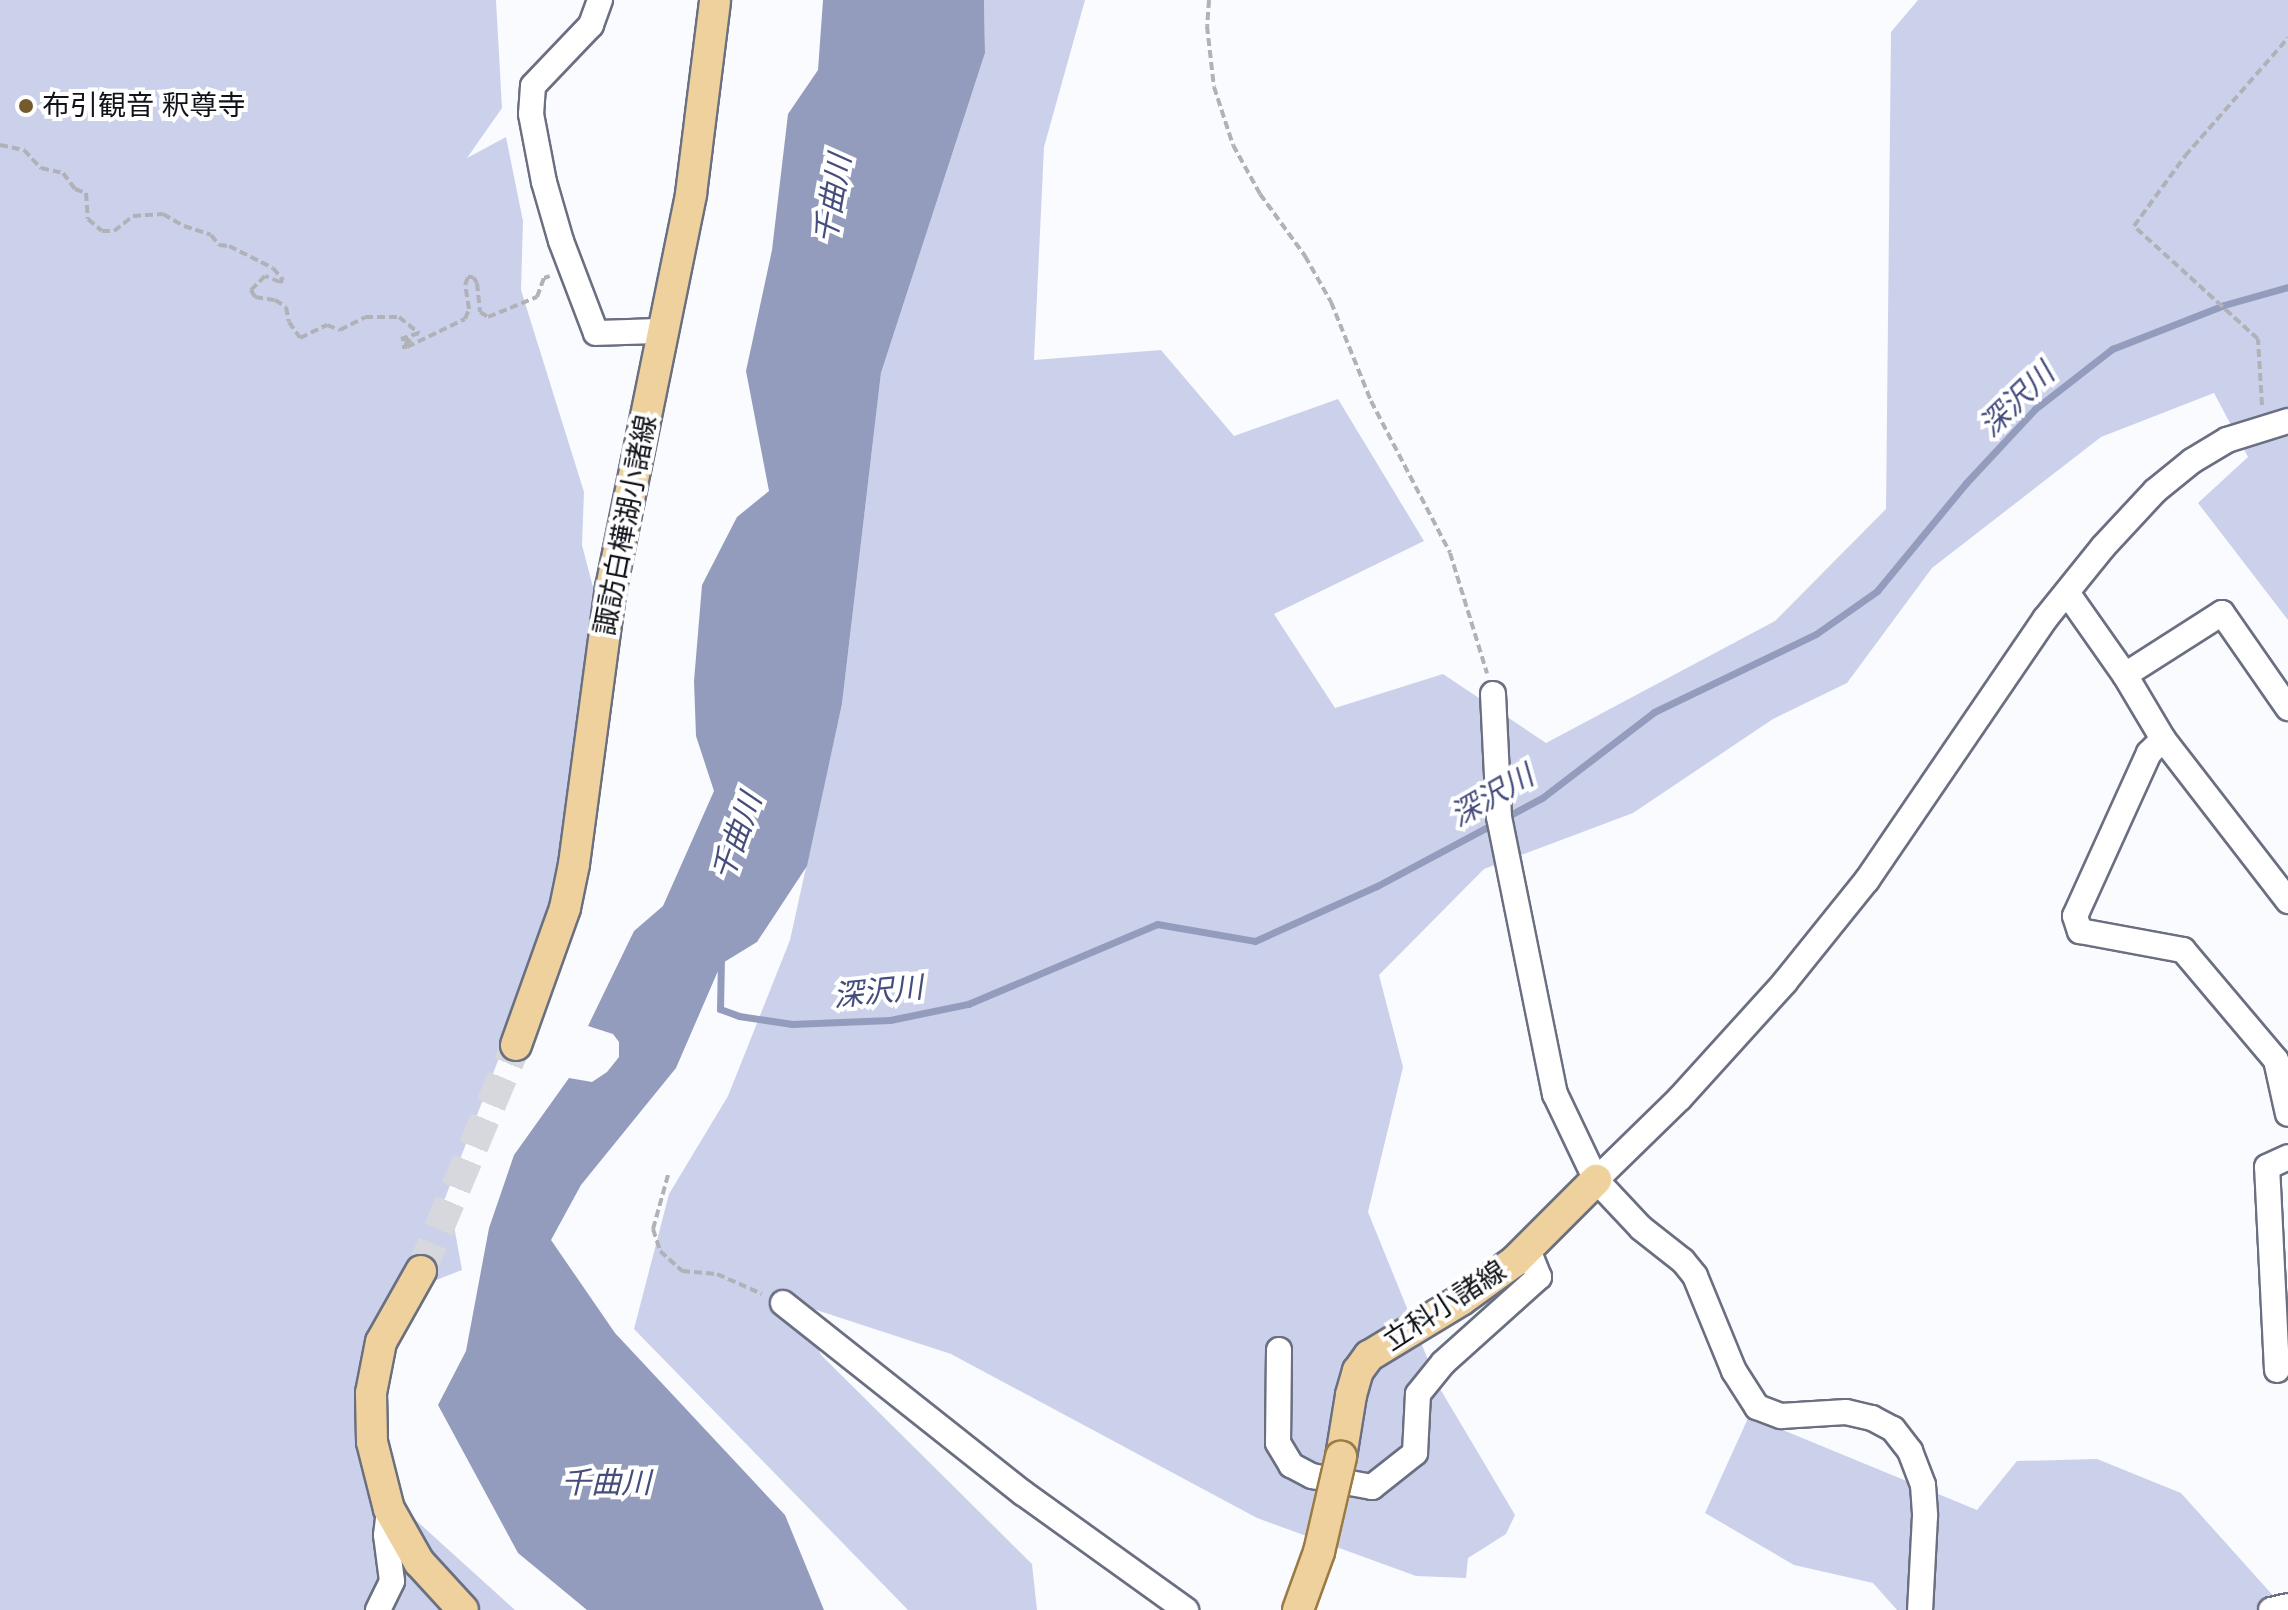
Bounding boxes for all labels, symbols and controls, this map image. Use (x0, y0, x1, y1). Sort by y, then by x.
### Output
place label: 布引観音 釈尊寺 (42, 89, 245, 123)
marker: 布引観音 釈尊寺 (17, 97, 35, 115)
water label: 千曲川 (807, 152, 859, 246)
water label: 深沢川 (1972, 356, 2062, 444)
street label: 諏訪白樺湖小諸線 (588, 412, 664, 638)
water label: 深沢川 (1444, 758, 1540, 834)
water label: 千曲川 (705, 789, 769, 885)
water label: 深沢川 (831, 969, 925, 1015)
street label: 立科小諸線 (1377, 1254, 1513, 1358)
water label: 千曲川 (561, 1465, 651, 1501)

